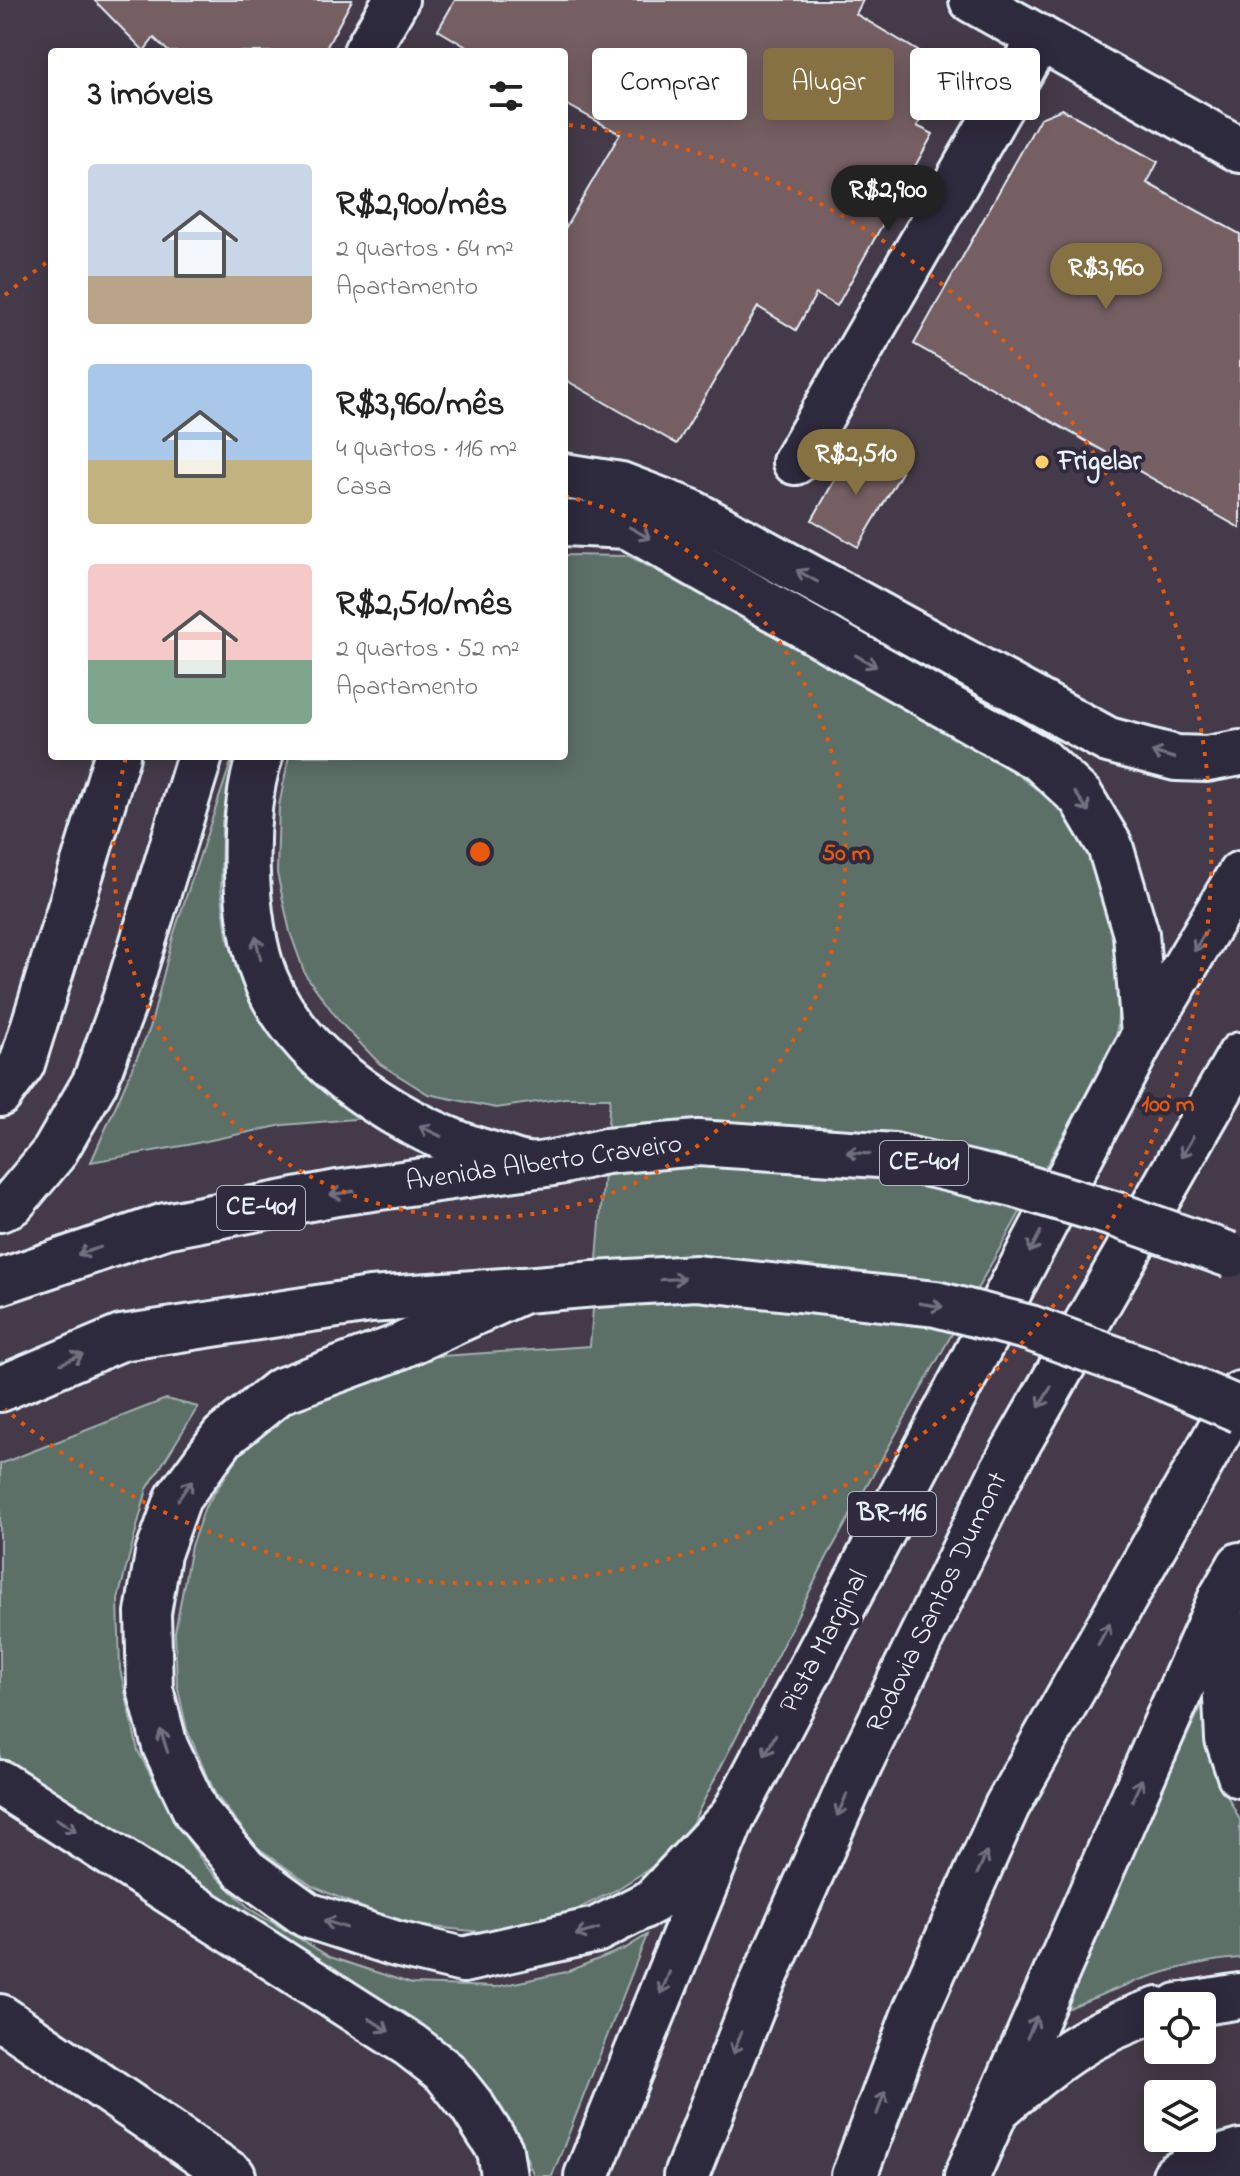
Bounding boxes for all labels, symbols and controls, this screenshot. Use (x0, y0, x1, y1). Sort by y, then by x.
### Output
chip: Comprar (592, 48, 747, 120)
chip: Alugar (763, 48, 894, 120)
chip: Filtros (910, 48, 1040, 120)
text: 3 imóveis (88, 71, 214, 121)
icon: filters (484, 74, 528, 118)
pin: R$2,900 (814, 165, 962, 233)
text: R$2,900 (849, 172, 927, 210)
text: R$2,900/mês (336, 181, 507, 231)
icon: home (152, 196, 248, 292)
text: 2 quartos · 64 m² (336, 231, 514, 269)
pin: R$3,960 (1032, 243, 1180, 311)
text: R$3,960 (1068, 250, 1144, 288)
text: Apartamento (336, 269, 478, 307)
text: R$3,960/mês (336, 381, 505, 431)
icon: home (152, 396, 248, 492)
pin: R$2,510 (782, 429, 930, 497)
text: 4 quartos · 116 m² (336, 431, 517, 469)
text: R$2,510 (815, 436, 897, 474)
place label: Frigelar (1056, 442, 1143, 484)
marker: Frigelar (1033, 453, 1051, 471)
text: Casa (336, 469, 392, 507)
one-way arrow (628, 525, 651, 541)
one-way arrow (796, 568, 819, 584)
text: R$2,510/mês (336, 581, 513, 631)
icon: home (152, 596, 248, 692)
text: 2 quartos · 52 m² (336, 631, 519, 669)
one-way arrow (854, 654, 878, 669)
text: Apartamento (336, 669, 478, 707)
one-way arrow (1150, 746, 1176, 761)
one-way arrow (1073, 791, 1090, 812)
text: 50 m (822, 837, 871, 872)
centre of rings (466, 838, 494, 866)
one-way arrow (1192, 929, 1208, 952)
one-way arrow (250, 936, 265, 962)
text: 100 m (1142, 1088, 1195, 1123)
one-way arrow (418, 1123, 442, 1138)
street label: Avenida Alberto Craveiro (403, 1124, 685, 1204)
one-way arrow (1179, 1134, 1195, 1158)
road number: CE-401 (880, 1141, 968, 1185)
one-way arrow (845, 1145, 872, 1160)
road number: CE-401 (217, 1186, 305, 1230)
one-way arrow (329, 1186, 355, 1201)
one-way arrow (1026, 1230, 1042, 1254)
one-way arrow (76, 1244, 102, 1259)
one-way arrow (659, 1271, 686, 1286)
one-way arrow (918, 1298, 943, 1313)
one-way arrow (59, 1351, 84, 1365)
one-way arrow (1037, 1385, 1053, 1408)
street label: Rodovia Santos Dumont (857, 1465, 1019, 1741)
one-way arrow (177, 1479, 193, 1501)
road number: BR-116 (848, 1492, 936, 1536)
street label: Pista Marginal (770, 1563, 880, 1721)
one-way arrow (1097, 1623, 1113, 1647)
one-way arrow (156, 1729, 171, 1754)
one-way arrow (762, 1733, 778, 1757)
one-way arrow (1130, 1778, 1145, 1802)
one-way arrow (833, 1792, 848, 1817)
one-way arrow (54, 1818, 77, 1834)
one-way arrow (975, 1852, 990, 1876)
one-way arrow (323, 1915, 348, 1930)
one-way arrow (574, 1925, 600, 1940)
one-way arrow (657, 1970, 672, 1995)
map controls (1144, 1992, 1216, 2152)
button: locate (1144, 1992, 1216, 2064)
one-way arrow (1025, 2015, 1040, 2040)
one-way arrow (368, 2017, 390, 2034)
one-way arrow (729, 2030, 744, 2055)
button: layers (1144, 2080, 1216, 2152)
one-way arrow (875, 2091, 889, 2116)

